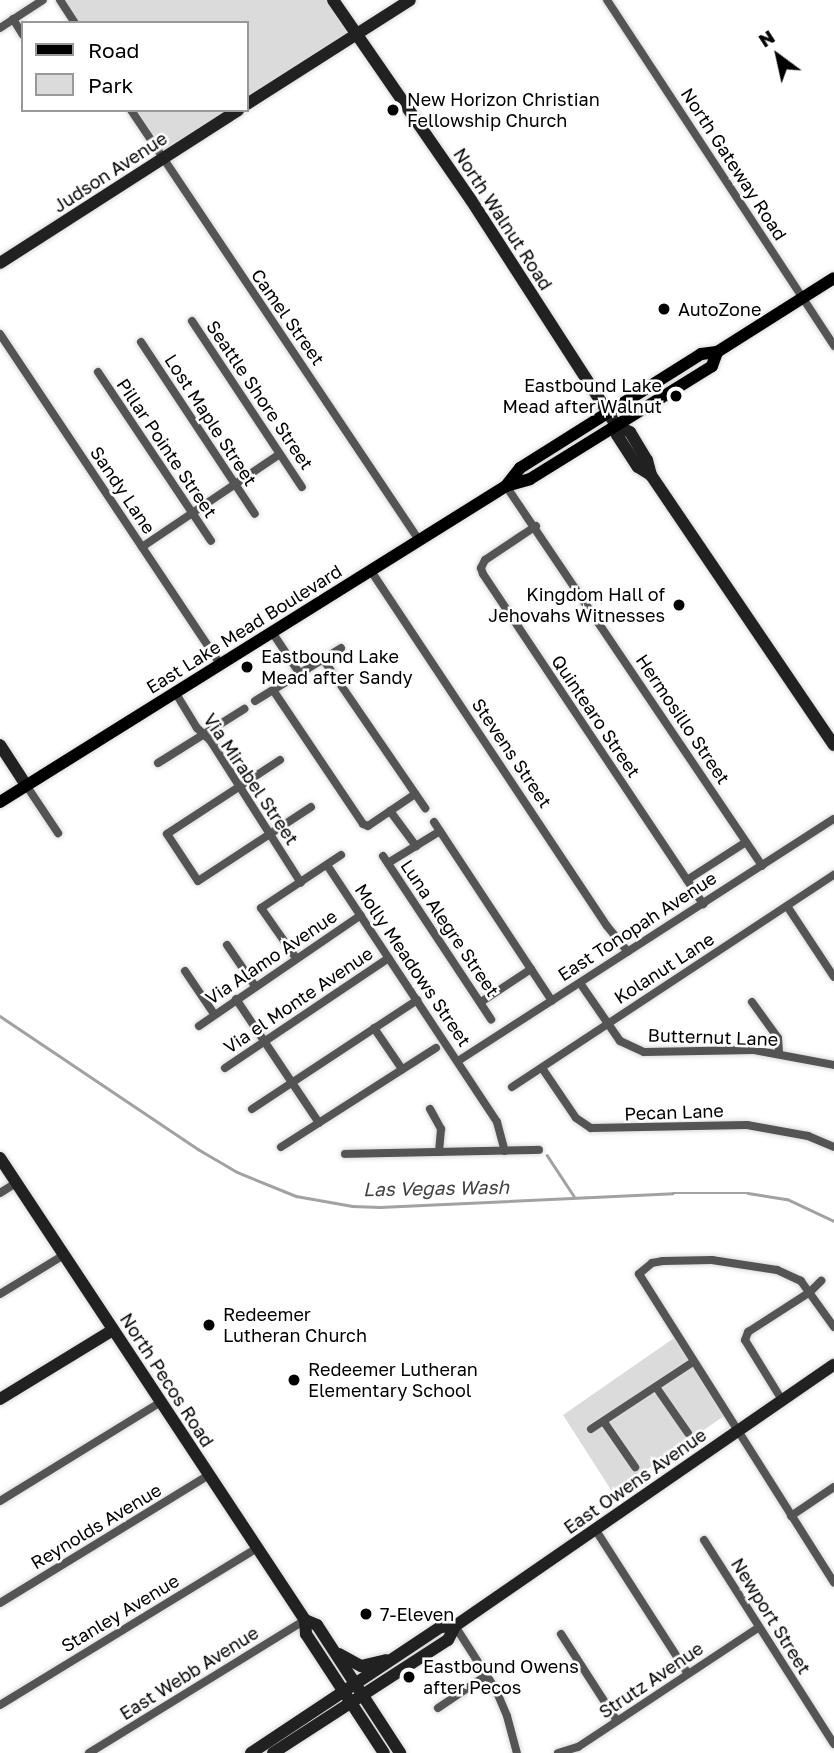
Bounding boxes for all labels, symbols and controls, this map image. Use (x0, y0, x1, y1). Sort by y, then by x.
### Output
legend (21, 21, 248, 112)
north arrow (743, 21, 813, 91)
text: N (754, 24, 779, 52)
text: Road (88, 37, 139, 63)
text: Park (88, 72, 133, 98)
street label: North Gateway Road (677, 84, 791, 244)
place label: New Horizon Christian Fellowship Church (407, 89, 600, 132)
marker: New Horizon Christian Fellowship Church (385, 102, 401, 118)
street label: Judson Avenue (49, 127, 171, 217)
street label: North Walnut Road (449, 144, 557, 294)
street label: Camel Street (247, 265, 329, 369)
place label: AutoZone (678, 298, 761, 320)
marker: AutoZone (656, 301, 672, 317)
street label: Seattle Shore Street (202, 316, 318, 474)
street label: Lost Maple Street (160, 350, 262, 490)
street label: Pillar Pointe Street (112, 374, 222, 522)
place label: Eastbound Lake Mead after Walnut (503, 375, 662, 418)
marker: Eastbound Lake Mead after Walnut (668, 388, 684, 404)
street label: Sandy Lane (86, 442, 160, 538)
street label: East Lake Mead Boulevard (142, 560, 346, 698)
place label: Kingdom Hall of Jehovahs Witnesses (488, 584, 665, 626)
marker: Kingdom Hall of Jehovahs Witnesses (671, 597, 687, 613)
place label: Eastbound Lake Mead after Sandy (261, 646, 413, 688)
street label: Hermosillo Street (632, 650, 734, 788)
street label: Quintearo Street (547, 651, 645, 781)
marker: Eastbound Lake Mead after Sandy (239, 659, 255, 675)
street label: Stevens Street (468, 694, 556, 812)
street label: Via Mirabel Street (199, 709, 303, 849)
street label: Luna Alegre Street (396, 855, 504, 1001)
street label: East Tonopah Avenue (554, 867, 720, 985)
street label: Molly Meadows Street (350, 879, 476, 1051)
street label: Via Alamo Avenue (201, 905, 341, 1009)
street label: Kolanut Lane (610, 928, 718, 1008)
street label: Via el Monte Avenue (219, 942, 377, 1058)
street label: Butternut Lane (647, 1024, 779, 1050)
street label: Pecan Lane (624, 1099, 724, 1125)
water label: Las Vegas Wash (363, 1175, 509, 1201)
place label: Redeemer Lutheran Church (223, 1304, 367, 1346)
street label: North Pecos Road (116, 1309, 218, 1451)
marker: Redeemer Lutheran Church (201, 1317, 217, 1333)
place label: Redeemer Lutheran Elementary School (308, 1359, 478, 1402)
marker: Redeemer Lutheran Elementary School (286, 1372, 302, 1388)
street label: East Owens Avenue (560, 1424, 710, 1538)
street label: Reynolds Avenue (27, 1479, 165, 1573)
street label: Newport Street (727, 1554, 815, 1678)
street label: Stanley Avenue (57, 1569, 183, 1657)
place label: 7-Eleven (380, 1603, 454, 1625)
marker: 7-Eleven (358, 1606, 374, 1622)
street label: East Webb Avenue (116, 1622, 262, 1724)
street label: Strutz Avenue (595, 1637, 707, 1723)
place label: Eastbound Owens after Pecos (423, 1656, 579, 1698)
marker: Eastbound Owens after Pecos (401, 1669, 417, 1685)

